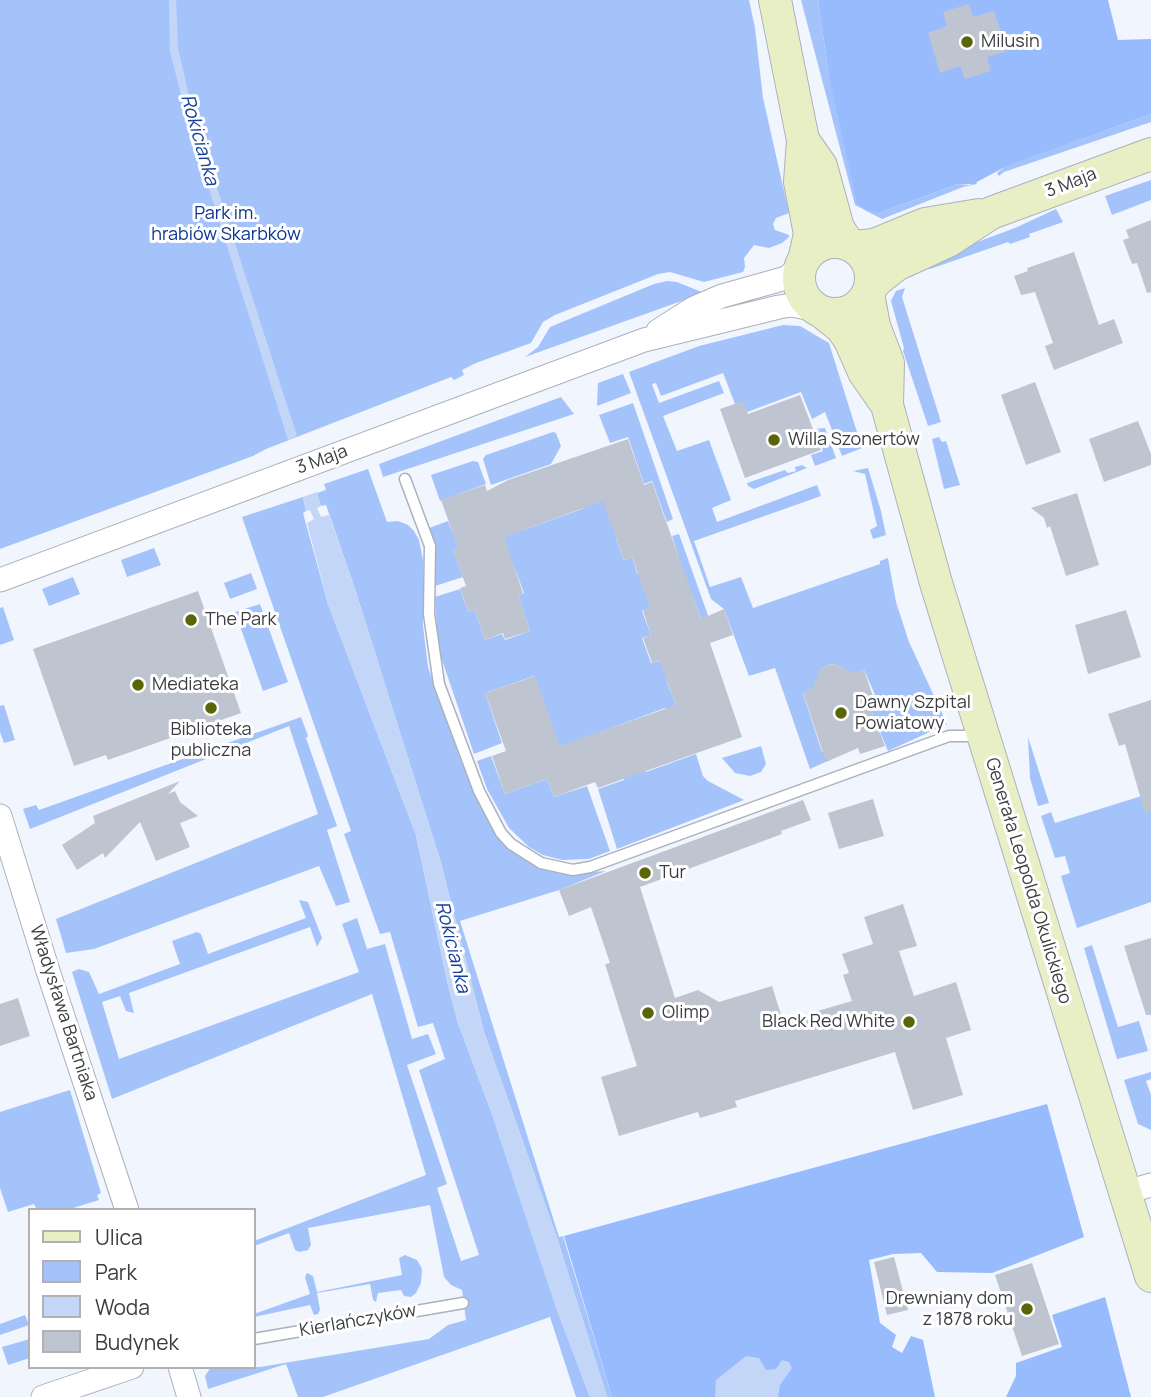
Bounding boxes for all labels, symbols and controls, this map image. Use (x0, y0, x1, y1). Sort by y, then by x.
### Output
place label: Milusin (981, 31, 1040, 53)
marker: Milusin (959, 34, 975, 50)
water label: Rokicianka (175, 92, 223, 188)
street label: 3 Maja (1042, 163, 1100, 203)
park label: Park im. hrabiów Skarbków (151, 203, 301, 246)
place label: Willa Szonertów (788, 429, 920, 451)
marker: Willa Szonertów (766, 432, 782, 448)
street label: 3 Maja (293, 441, 351, 479)
place label: The Park (205, 609, 276, 631)
marker: The Park (183, 612, 199, 628)
place label: Mediateka (152, 674, 239, 696)
marker: Mediateka (130, 677, 146, 693)
place label: Dawny Szpital Powiatowy (855, 692, 971, 734)
marker: Biblioteka publiczna (203, 700, 219, 716)
marker: Dawny Szpital Powiatowy (833, 705, 849, 721)
place label: Biblioteka publiczna (170, 719, 252, 762)
street label: Generała Leopolda Okulickiego (980, 755, 1076, 1007)
place label: Tur (659, 862, 686, 884)
marker: Tur (637, 865, 653, 881)
water label: Rokicianka (430, 899, 474, 995)
street label: Władysława Bartniaka (24, 923, 102, 1103)
place label: Olimp (662, 1002, 709, 1024)
marker: Olimp (640, 1005, 656, 1021)
place label: Black Red White (762, 1011, 895, 1033)
marker: Black Red White (901, 1014, 917, 1030)
legend (28, 1208, 256, 1369)
text: Ulica (95, 1223, 143, 1251)
text: Park (95, 1258, 137, 1286)
place label: Drewniany dom z 1878 roku (886, 1288, 1013, 1330)
text: Woda (95, 1293, 150, 1321)
street label: Kierlańczyków (298, 1300, 418, 1342)
marker: Drewniany dom z 1878 roku (1019, 1301, 1035, 1317)
text: Budynek (95, 1328, 179, 1356)

